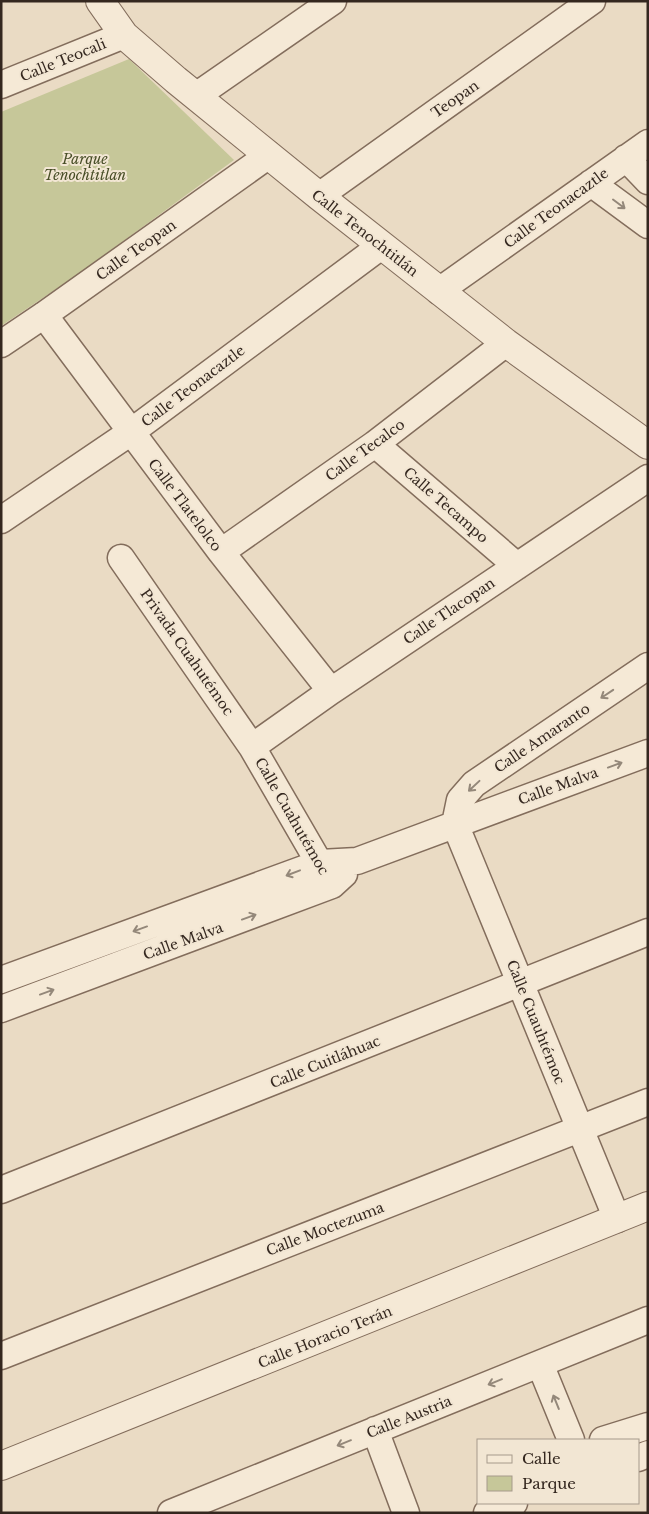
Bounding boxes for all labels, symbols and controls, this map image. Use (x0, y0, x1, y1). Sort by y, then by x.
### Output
street label: Calle Teocali (17, 34, 109, 85)
street label: Teopan (428, 76, 482, 122)
park label: Parque Tenochtitlan (44, 150, 126, 184)
street label: Calle Teonacaztle (500, 164, 612, 252)
street label: Calle Tenochtitlán (308, 186, 422, 281)
one-way arrow (612, 199, 625, 210)
street label: Calle Teopan (93, 216, 180, 284)
street label: Calle Teonacaztle (138, 341, 248, 431)
street label: Calle Tecalco (322, 415, 408, 485)
street label: Calle Tlatelolco (144, 455, 226, 555)
street label: Calle Tecampo (400, 463, 492, 547)
street label: Calle Tlacopan (400, 573, 499, 648)
street label: Privada Cuahutémoc (136, 585, 238, 719)
one-way arrow (601, 689, 615, 699)
street label: Calle Amaranto (491, 699, 593, 777)
street label: Calle Cuahutémoc (251, 754, 333, 878)
one-way arrow (607, 760, 622, 769)
street label: Calle Malva (516, 763, 601, 809)
one-way arrow (467, 780, 480, 792)
one-way arrow (285, 869, 301, 878)
one-way arrow (240, 912, 256, 921)
street label: Calle Malva (141, 918, 226, 964)
one-way arrow (133, 925, 148, 934)
street label: Calle Cuauhtémoc (503, 957, 569, 1087)
one-way arrow (39, 987, 54, 996)
street label: Calle Cuitláhuac (267, 1031, 383, 1092)
street label: Calle Moctezuma (263, 1198, 387, 1260)
street label: Calle Horacio Terán (255, 1302, 395, 1372)
one-way arrow (488, 1378, 503, 1387)
street label: Calle Austria (364, 1392, 455, 1442)
one-way arrow (550, 1395, 560, 1410)
one-way arrow (337, 1439, 352, 1448)
legend (477, 1439, 639, 1504)
text: Calle (522, 1449, 561, 1468)
text: Parque (522, 1474, 576, 1493)

